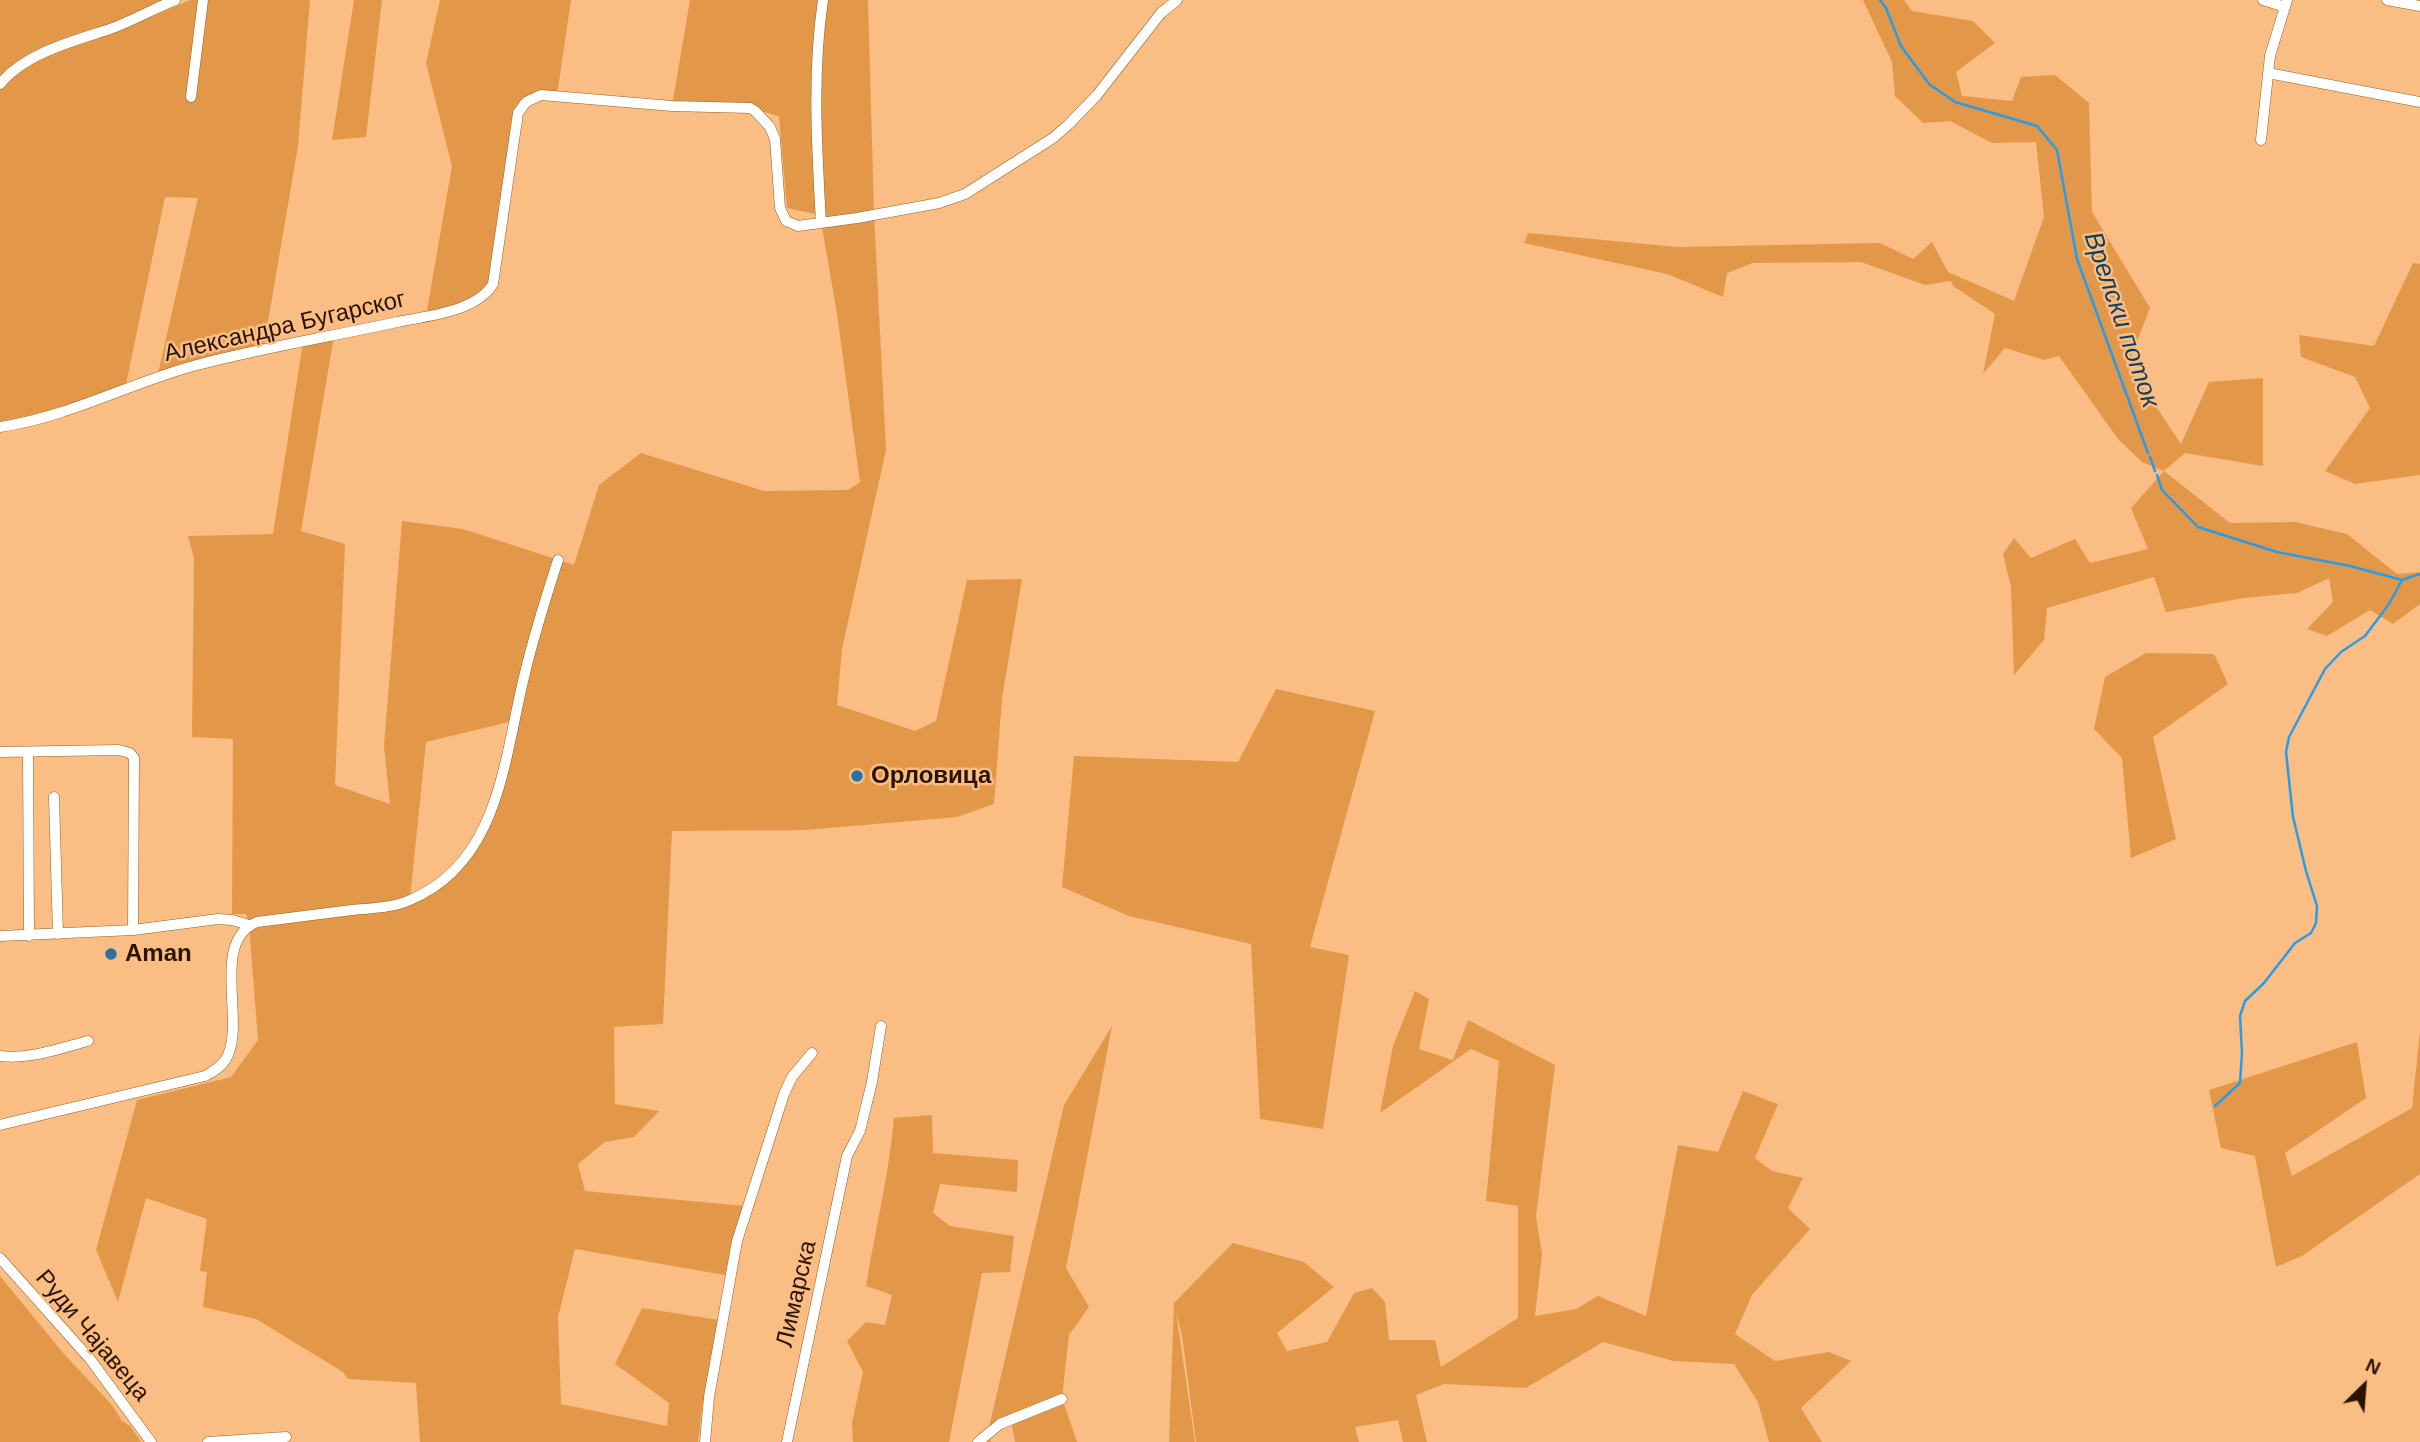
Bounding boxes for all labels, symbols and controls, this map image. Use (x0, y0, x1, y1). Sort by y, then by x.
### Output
water label: Врелски поток (2076, 228, 2166, 412)
street label: Александра Бугарског (161, 285, 409, 369)
place label: Орловица (871, 762, 991, 790)
marker: Орловица (849, 768, 865, 784)
place label: Aman (125, 940, 192, 968)
marker: Aman (103, 946, 119, 962)
street label: Лимарска (771, 1238, 823, 1350)
street label: Руди Чајавеца (29, 1265, 155, 1407)
north arrow (2329, 1351, 2399, 1421)
text: N (2362, 1354, 2384, 1379)

